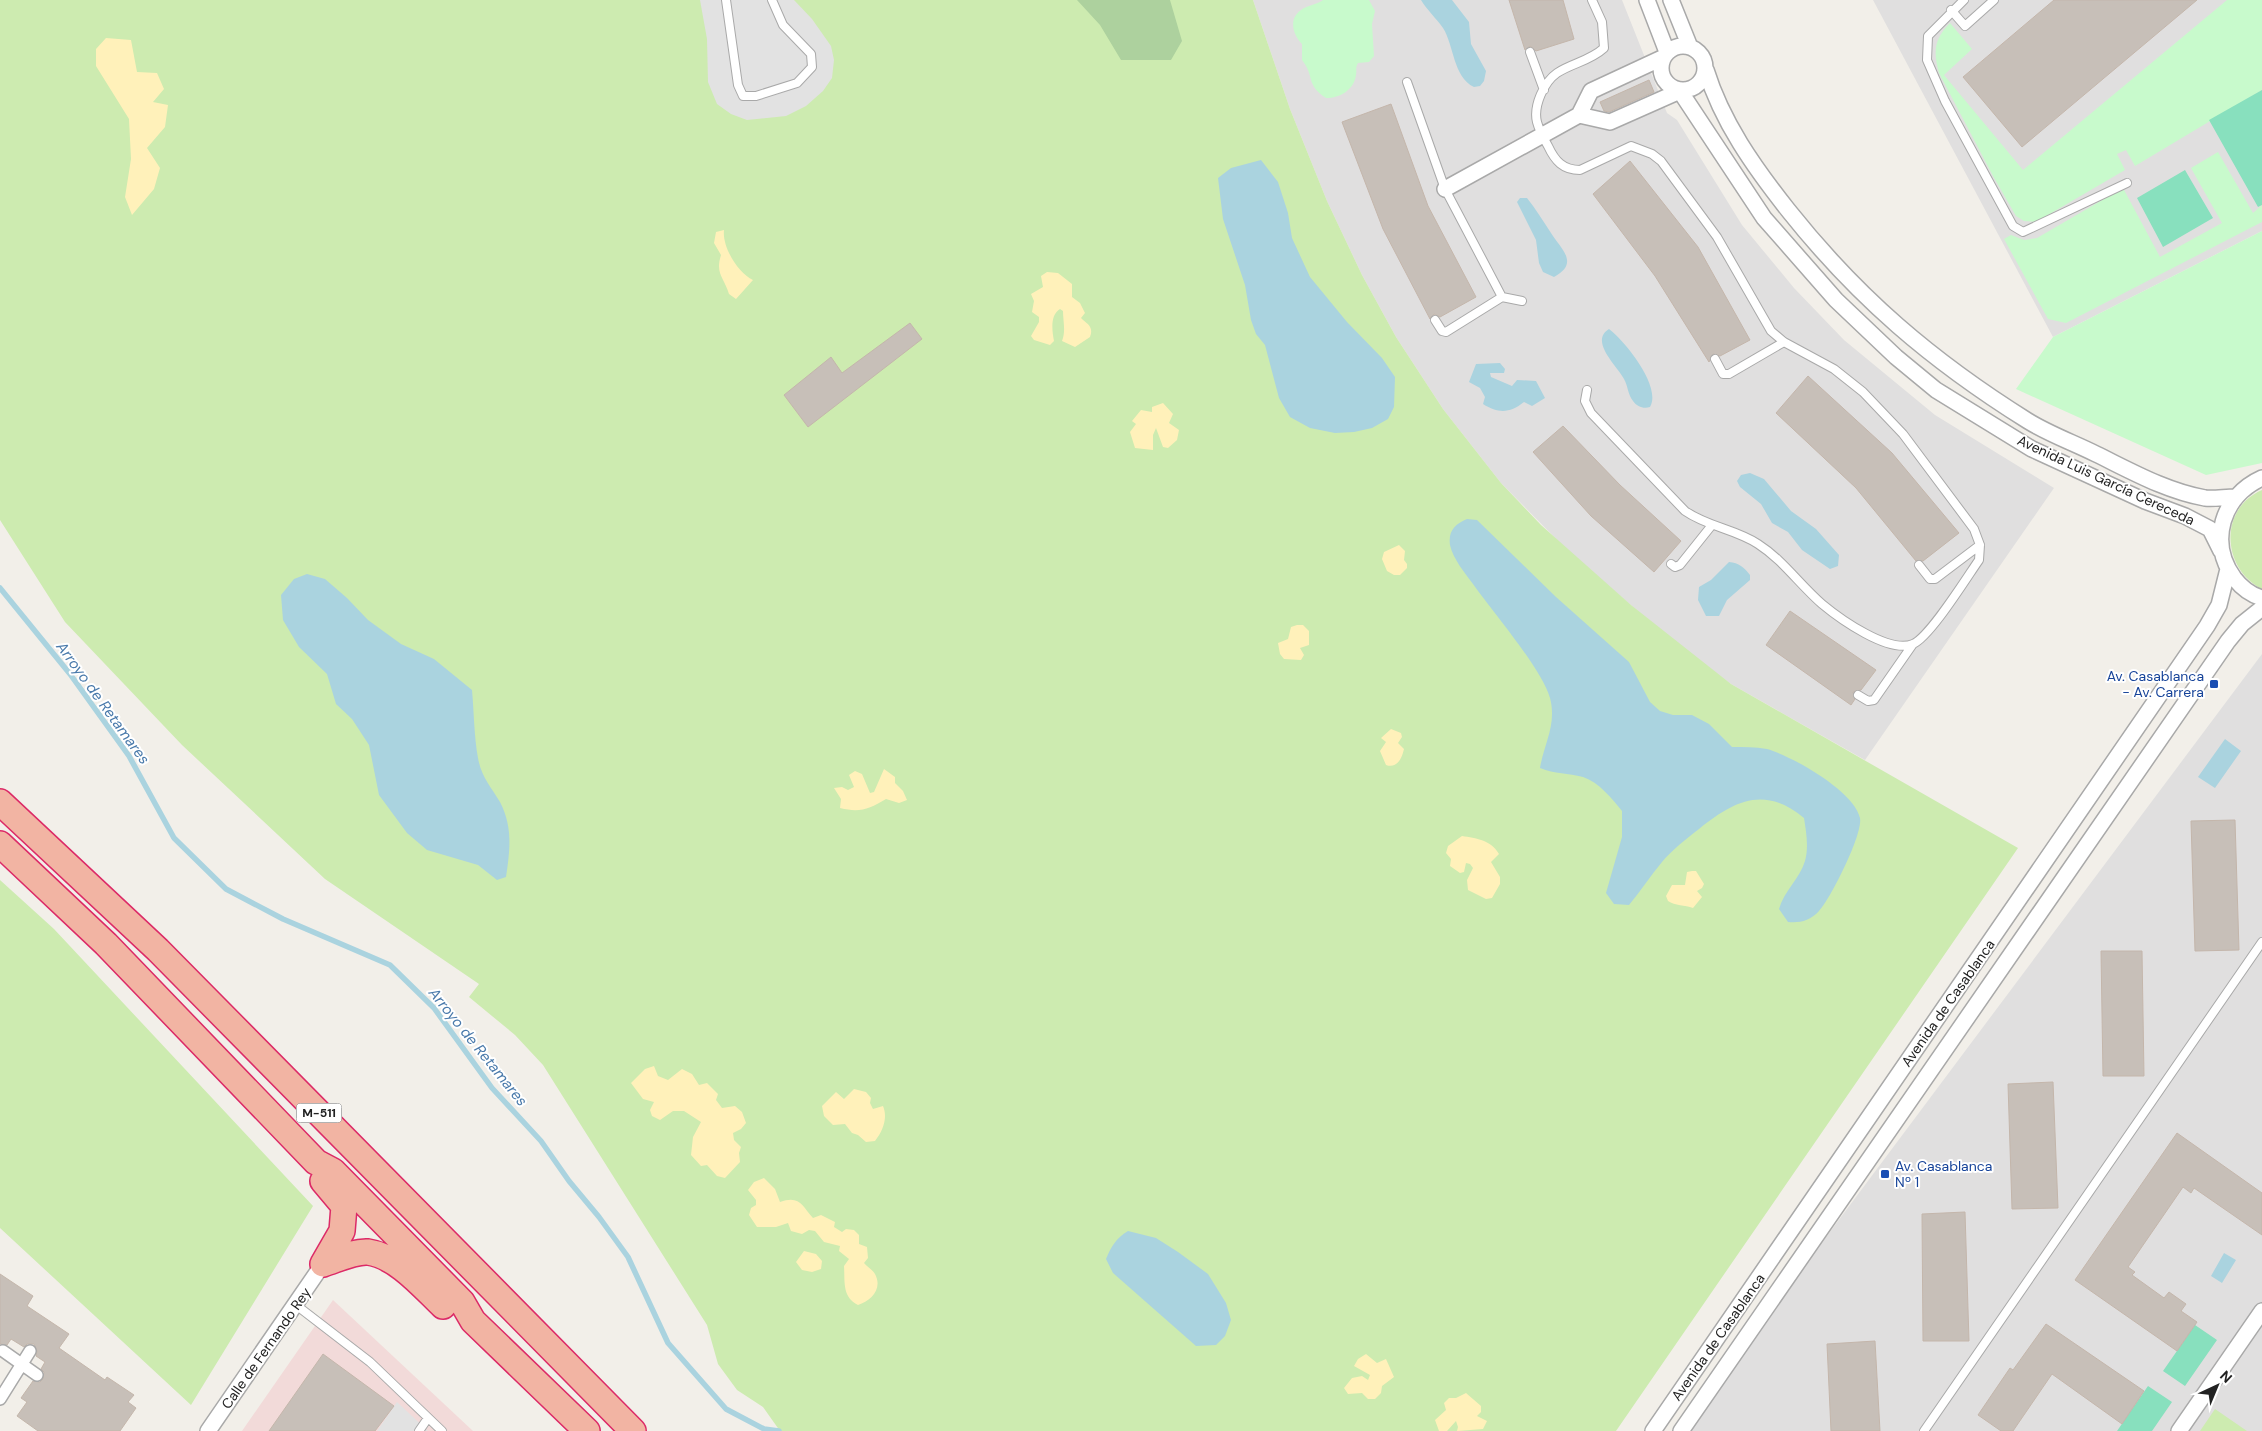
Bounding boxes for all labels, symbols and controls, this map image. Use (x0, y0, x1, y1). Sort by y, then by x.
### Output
street label: Avenida Luis García Cereceda (2015, 431, 2197, 529)
water label: Arroyo de Retamares (51, 637, 154, 768)
place label: Av. Casablanca - Av. Carrera (2107, 667, 2204, 701)
marker: Av. Casablanca - Av. Carrera (2208, 678, 2220, 690)
street label: Avenida de Casablanca (1897, 936, 1999, 1070)
water label: Arroyo de Retamares (423, 983, 532, 1110)
road number: M-511 (296, 1104, 342, 1122)
place label: Av. Casablanca Nº 1 (1895, 1157, 1992, 1191)
marker: Av. Casablanca Nº 1 (1879, 1168, 1891, 1180)
street label: Avenida de Casablanca (1667, 1270, 1769, 1404)
street label: Calle de Fernando Rey (217, 1284, 315, 1412)
north arrow (2192, 1361, 2242, 1411)
text: N (2216, 1367, 2236, 1387)

